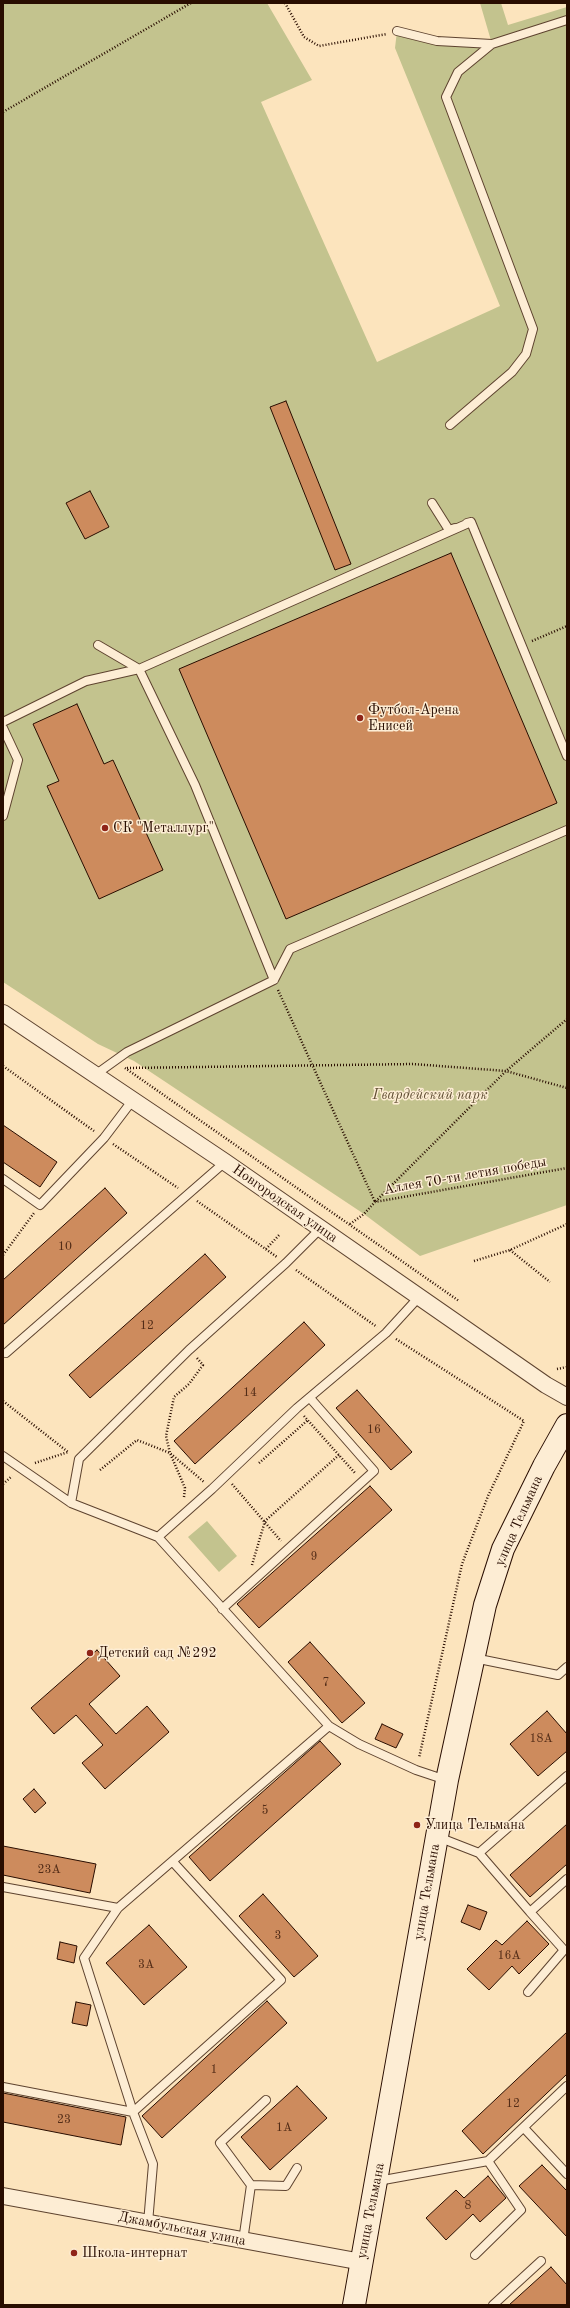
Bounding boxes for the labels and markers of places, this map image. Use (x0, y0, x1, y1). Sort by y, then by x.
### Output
place label: Футбол-Арена Енисей (368, 702, 459, 734)
marker: Футбол-Арена Енисей (355, 713, 365, 723)
place label: СК "Металлург" (113, 820, 214, 836)
marker: СК "Металлург" (100, 823, 110, 833)
place label: Детский сад №292 (98, 1645, 217, 1661)
marker: Детский сад №292 (85, 1648, 95, 1658)
place label: Улица Тельмана (425, 1817, 525, 1833)
marker: Улица Тельмана (412, 1820, 422, 1830)
place label: Школа-интернат (82, 2245, 187, 2261)
marker: Школа-интернат (69, 2248, 79, 2258)

